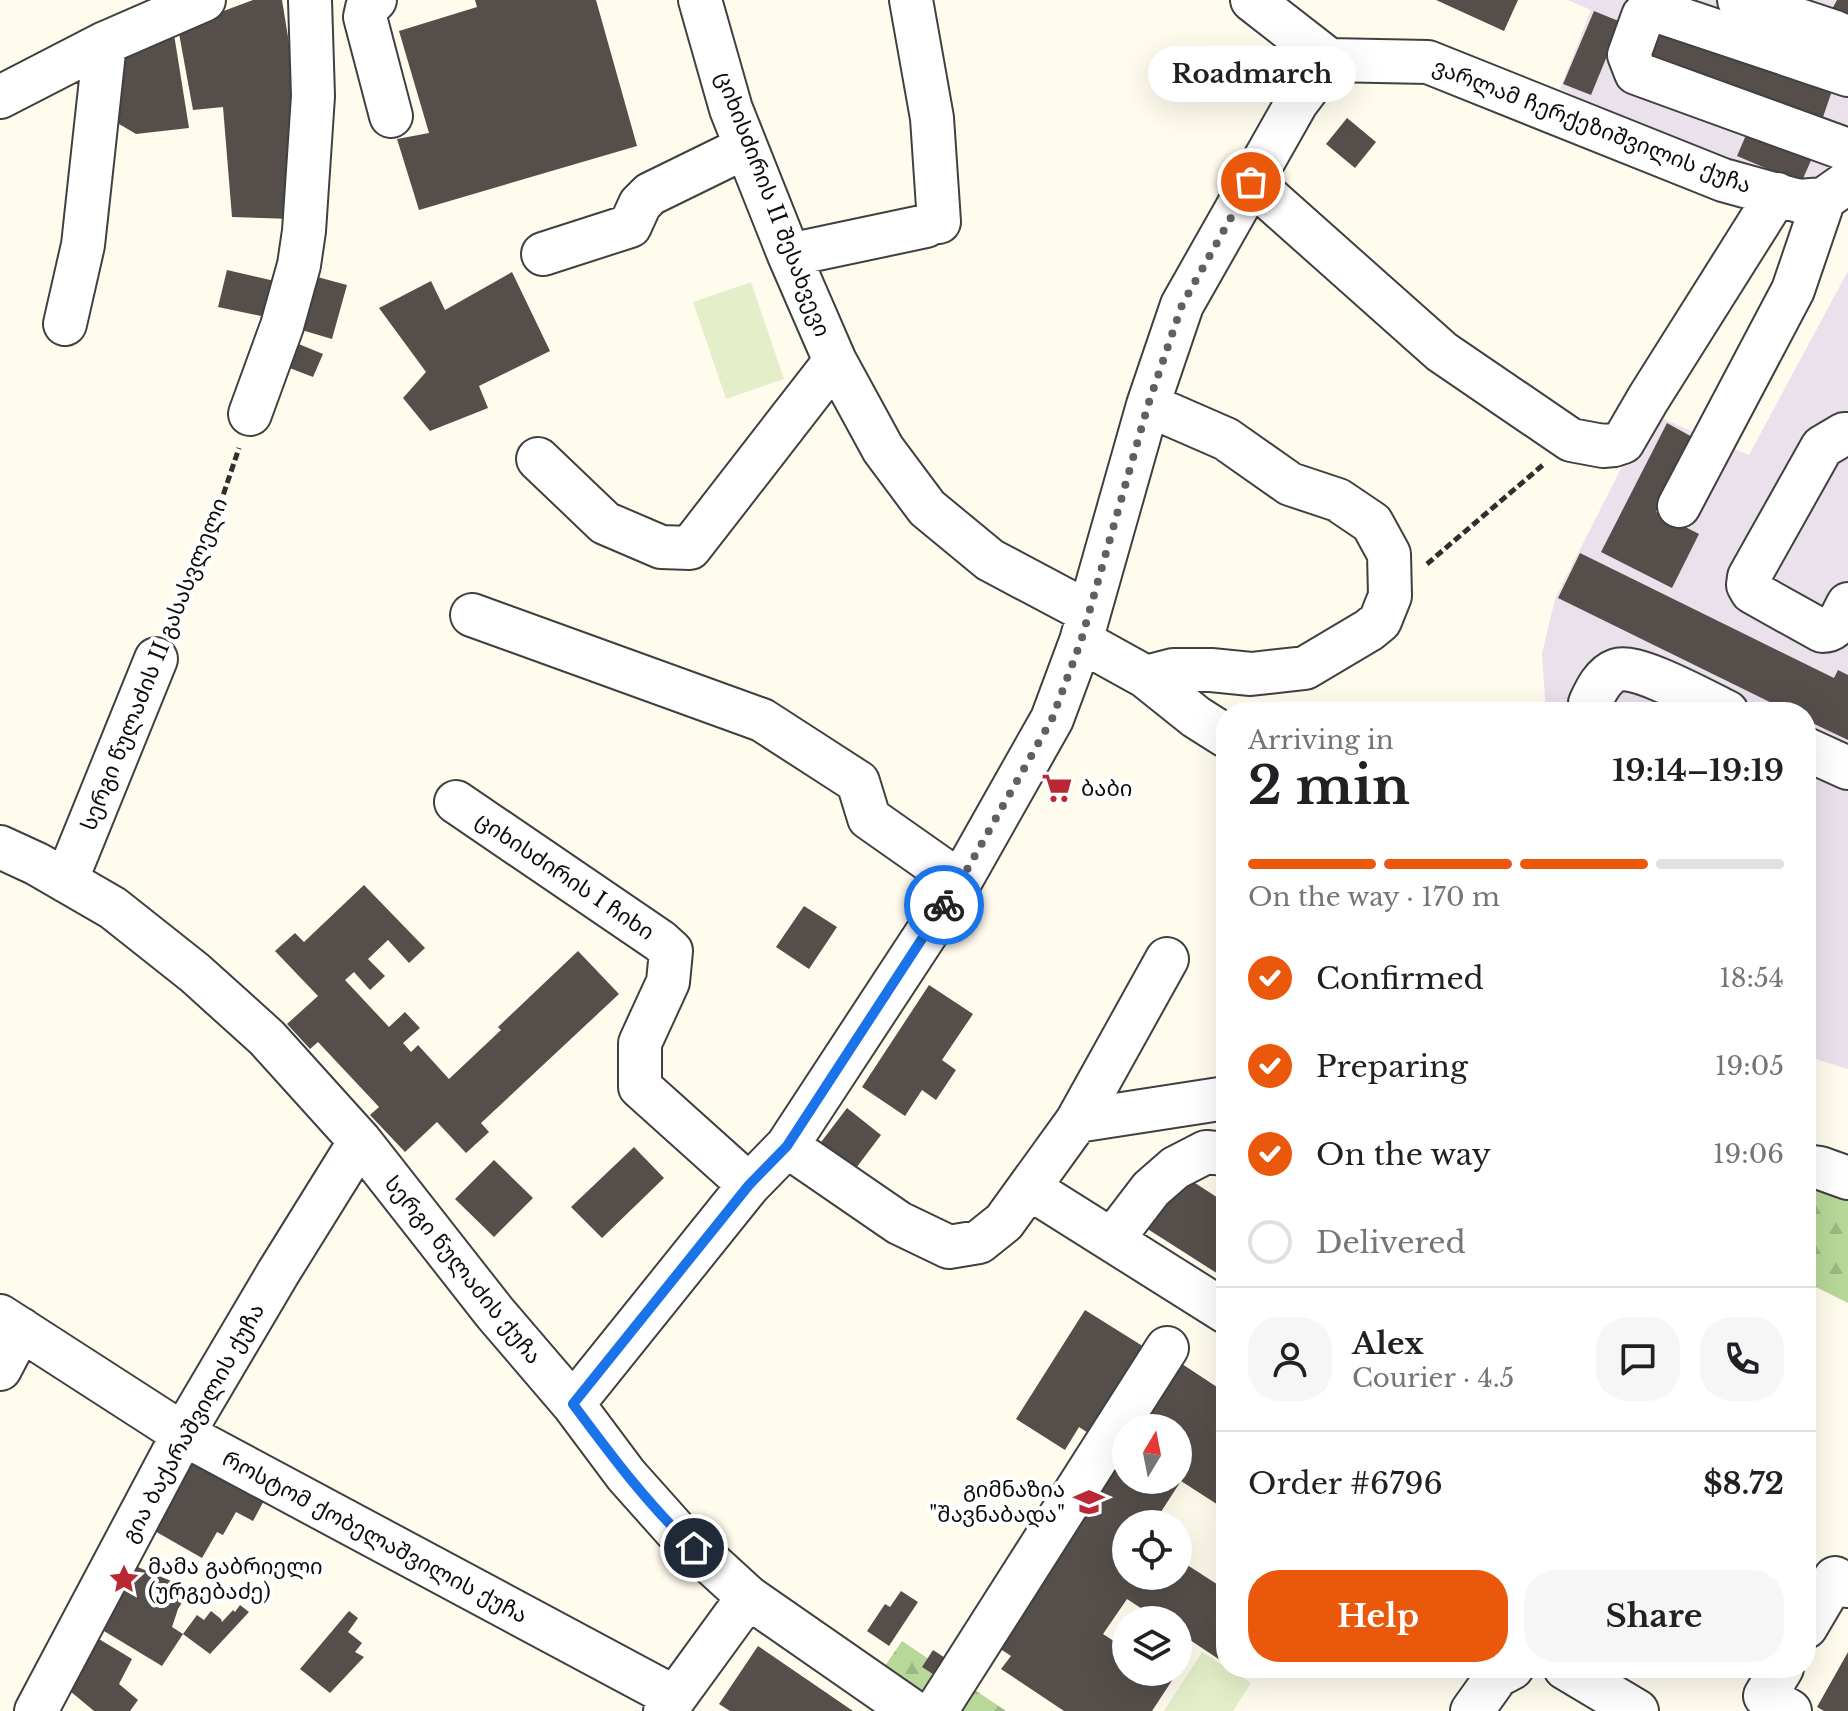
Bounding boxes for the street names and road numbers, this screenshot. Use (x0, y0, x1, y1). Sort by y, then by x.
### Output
street label: ვარლამ ჩერქეზიშვილის ქუჩა (1429, 53, 1755, 199)
street label: ციხისძირის II შესახვევი (710, 68, 836, 340)
street label: სერგი წულაძის II გასასვლელი (75, 494, 233, 834)
street label: ციხისძირის I ჩიხი (471, 806, 659, 946)
street label: სერგი წულაძის ქუჩა (379, 1170, 547, 1370)
street label: გია ბაქარაშვილის ქუჩა (116, 1299, 270, 1547)
street label: როსტომ ქობელაშვილის ქუჩა (218, 1445, 532, 1629)

